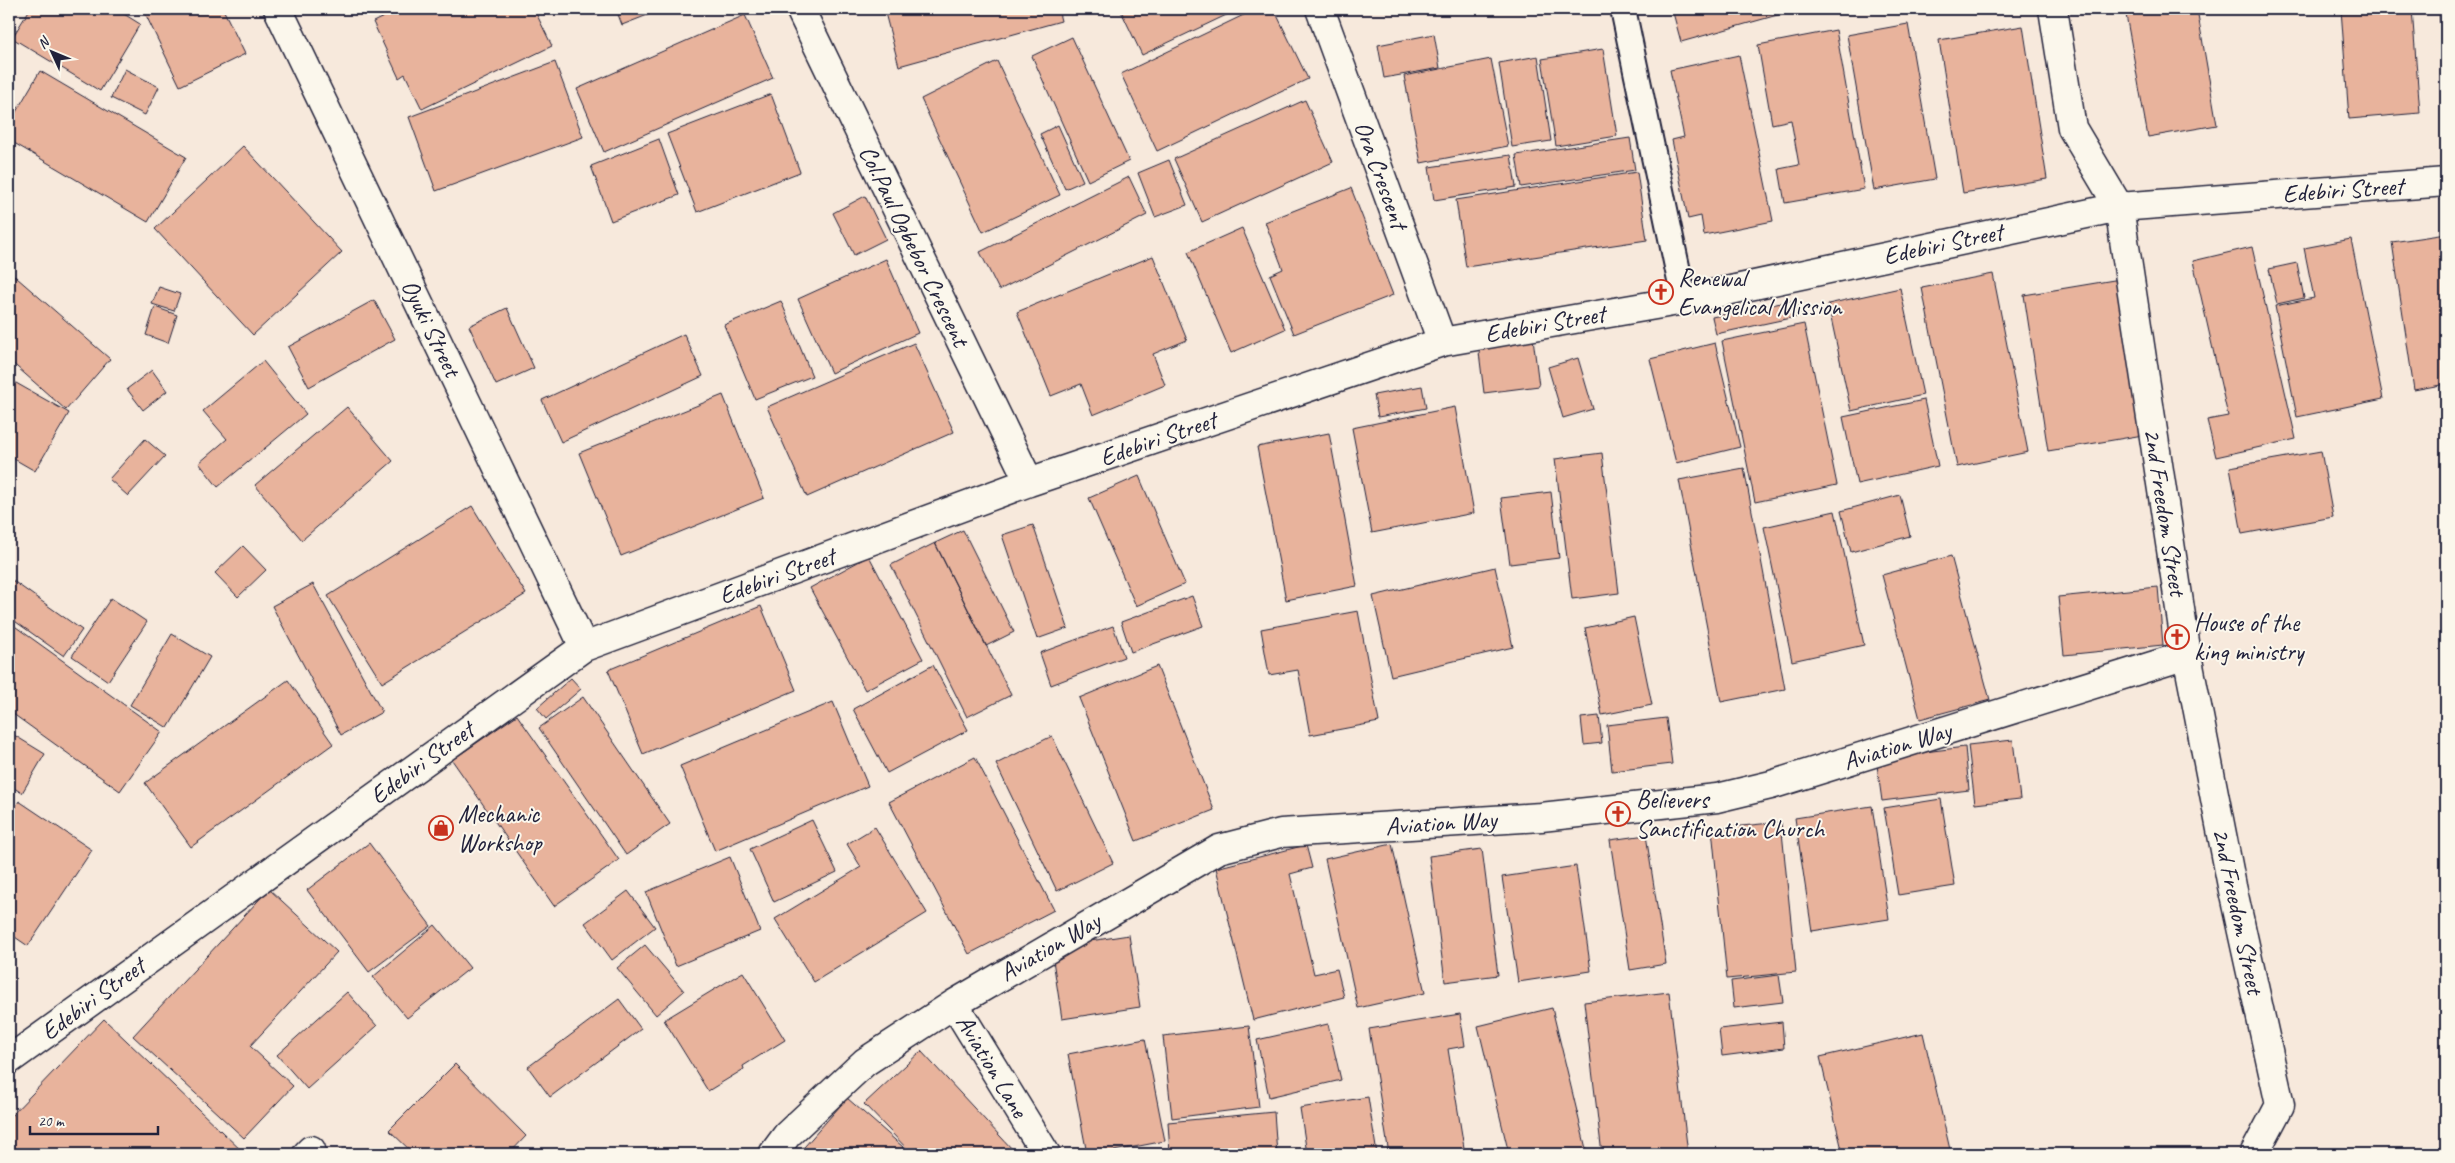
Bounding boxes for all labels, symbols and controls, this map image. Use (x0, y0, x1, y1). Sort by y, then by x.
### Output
north arrow (28, 28, 78, 78)
text: N (34, 33, 54, 52)
street label: Ora Crescent (1347, 117, 1416, 237)
street label: Col.Paul Ogbebor Crescent (851, 140, 978, 354)
street label: Edebiri Street (2282, 170, 2408, 210)
street label: Edebiri Street (1881, 215, 2009, 272)
place label: Renewal Evangelical Mission (1678, 262, 1843, 323)
street label: Oyuki Street (394, 274, 469, 384)
church icon: Renewal Evangelical Mission (1648, 279, 1674, 305)
street label: Edebiri Street (1483, 297, 1611, 350)
street label: Edebiri Street (1096, 403, 1224, 474)
street label: 2nd Freedom Street (2136, 426, 2194, 601)
street label: Edebiri Street (715, 539, 843, 612)
place label: House of the king ministry (2194, 607, 2306, 668)
church icon: House of the king ministry (2164, 624, 2190, 650)
street label: Edebiri Street (364, 712, 483, 811)
street label: Aviation Way (1839, 714, 1957, 778)
place label: Believers Sanctification Church (1636, 784, 1825, 845)
place label: Mechanic Workshop (458, 798, 543, 859)
church icon: Believers Sanctification Church (1605, 801, 1631, 827)
street label: Aviation Way (1384, 803, 1500, 843)
shop icon: Mechanic Workshop (428, 815, 454, 841)
street label: 2nd Freedom Street (2205, 825, 2272, 1000)
street label: Aviation Way (994, 904, 1108, 989)
street label: Edebiri Street (35, 948, 154, 1047)
street label: Aviation Lane (949, 1009, 1036, 1125)
scale bar (30, 1103, 158, 1135)
text: 20 m (38, 1112, 65, 1131)

